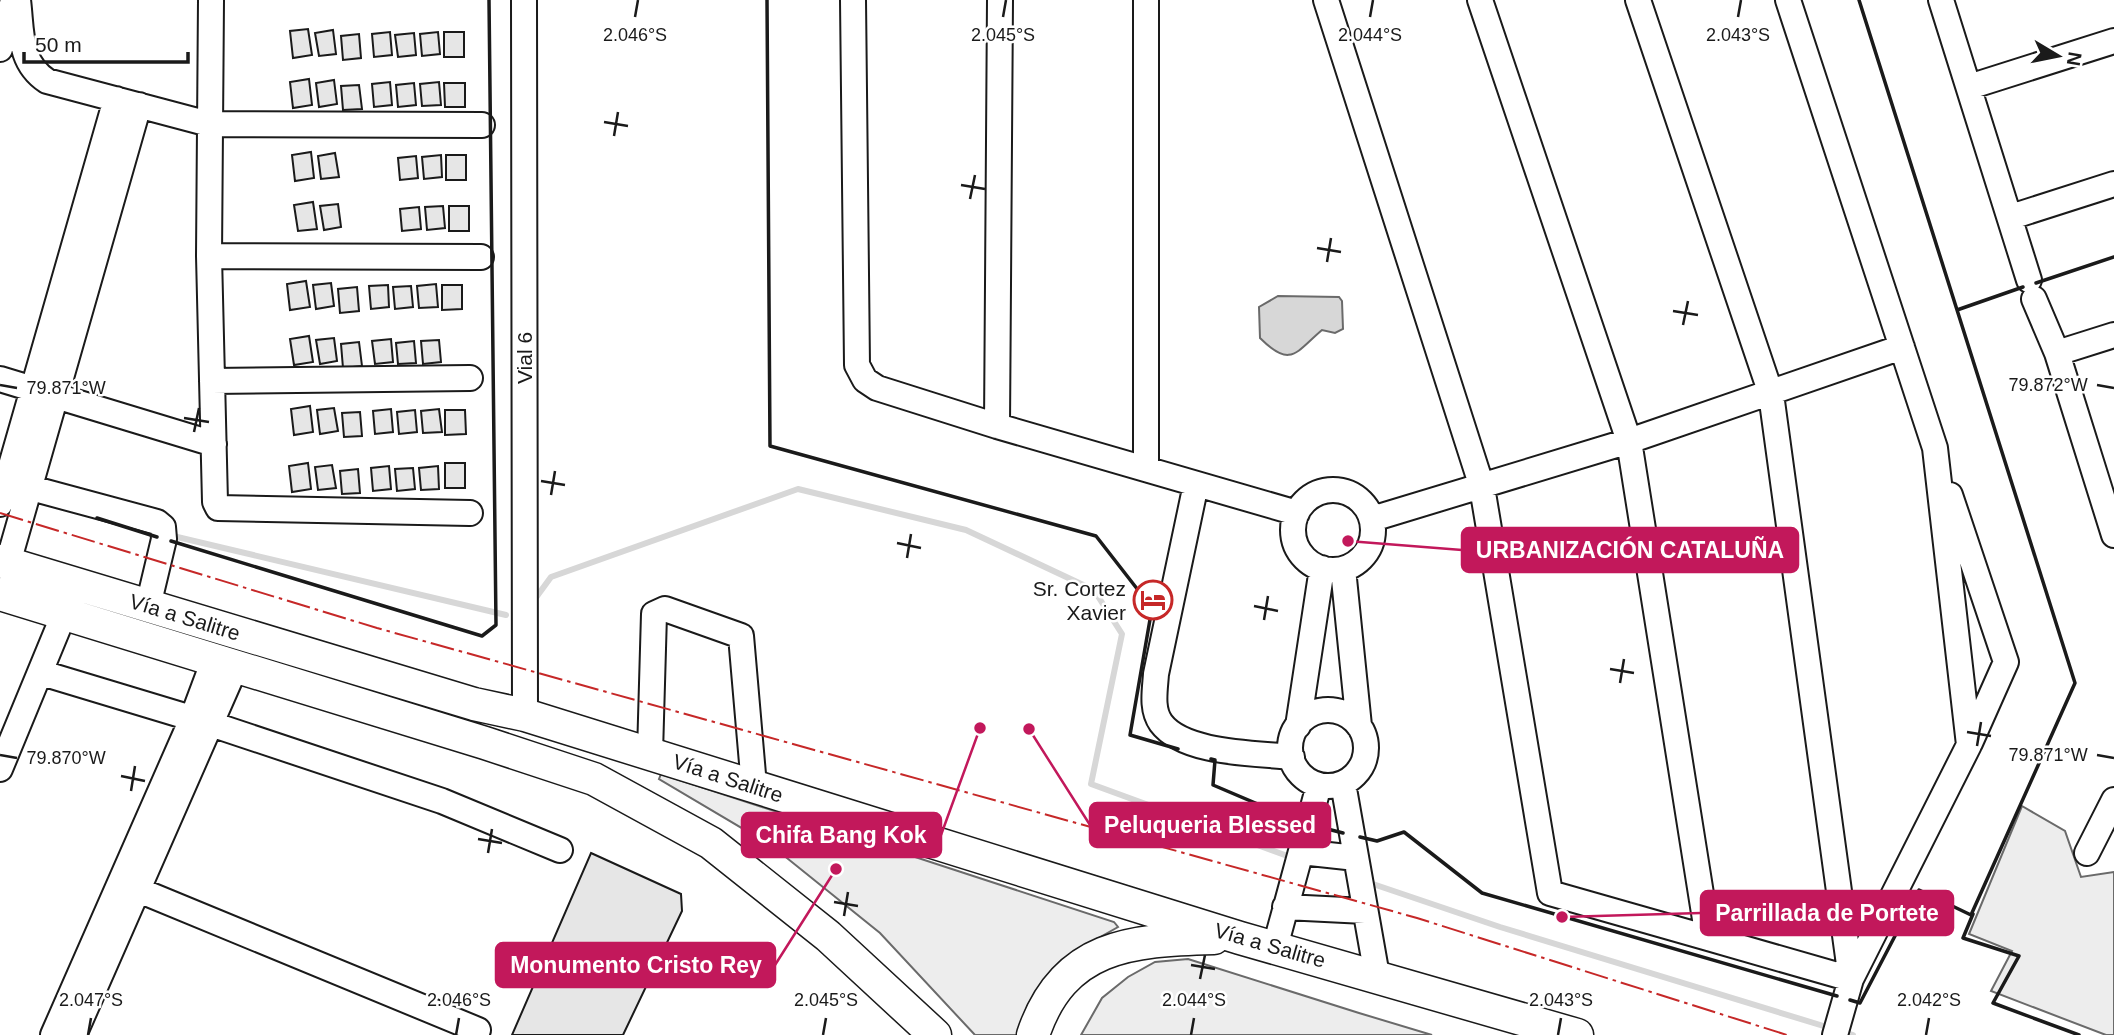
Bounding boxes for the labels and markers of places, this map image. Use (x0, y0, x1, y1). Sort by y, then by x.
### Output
callout: URBANIZACIÓN CATALUÑA (1462, 528, 1798, 572)
place label: Sr. Cortez Xavier (1033, 577, 1126, 624)
hotel icon: Sr. Cortez Xavier (1132, 579, 1174, 621)
callout: Peluqueria Blessed (1090, 803, 1330, 847)
callout: Chifa Bang Kok (742, 813, 941, 857)
callout: Parrillada de Portete (1701, 891, 1953, 935)
callout: Monumento Cristo Rey (496, 943, 775, 987)

